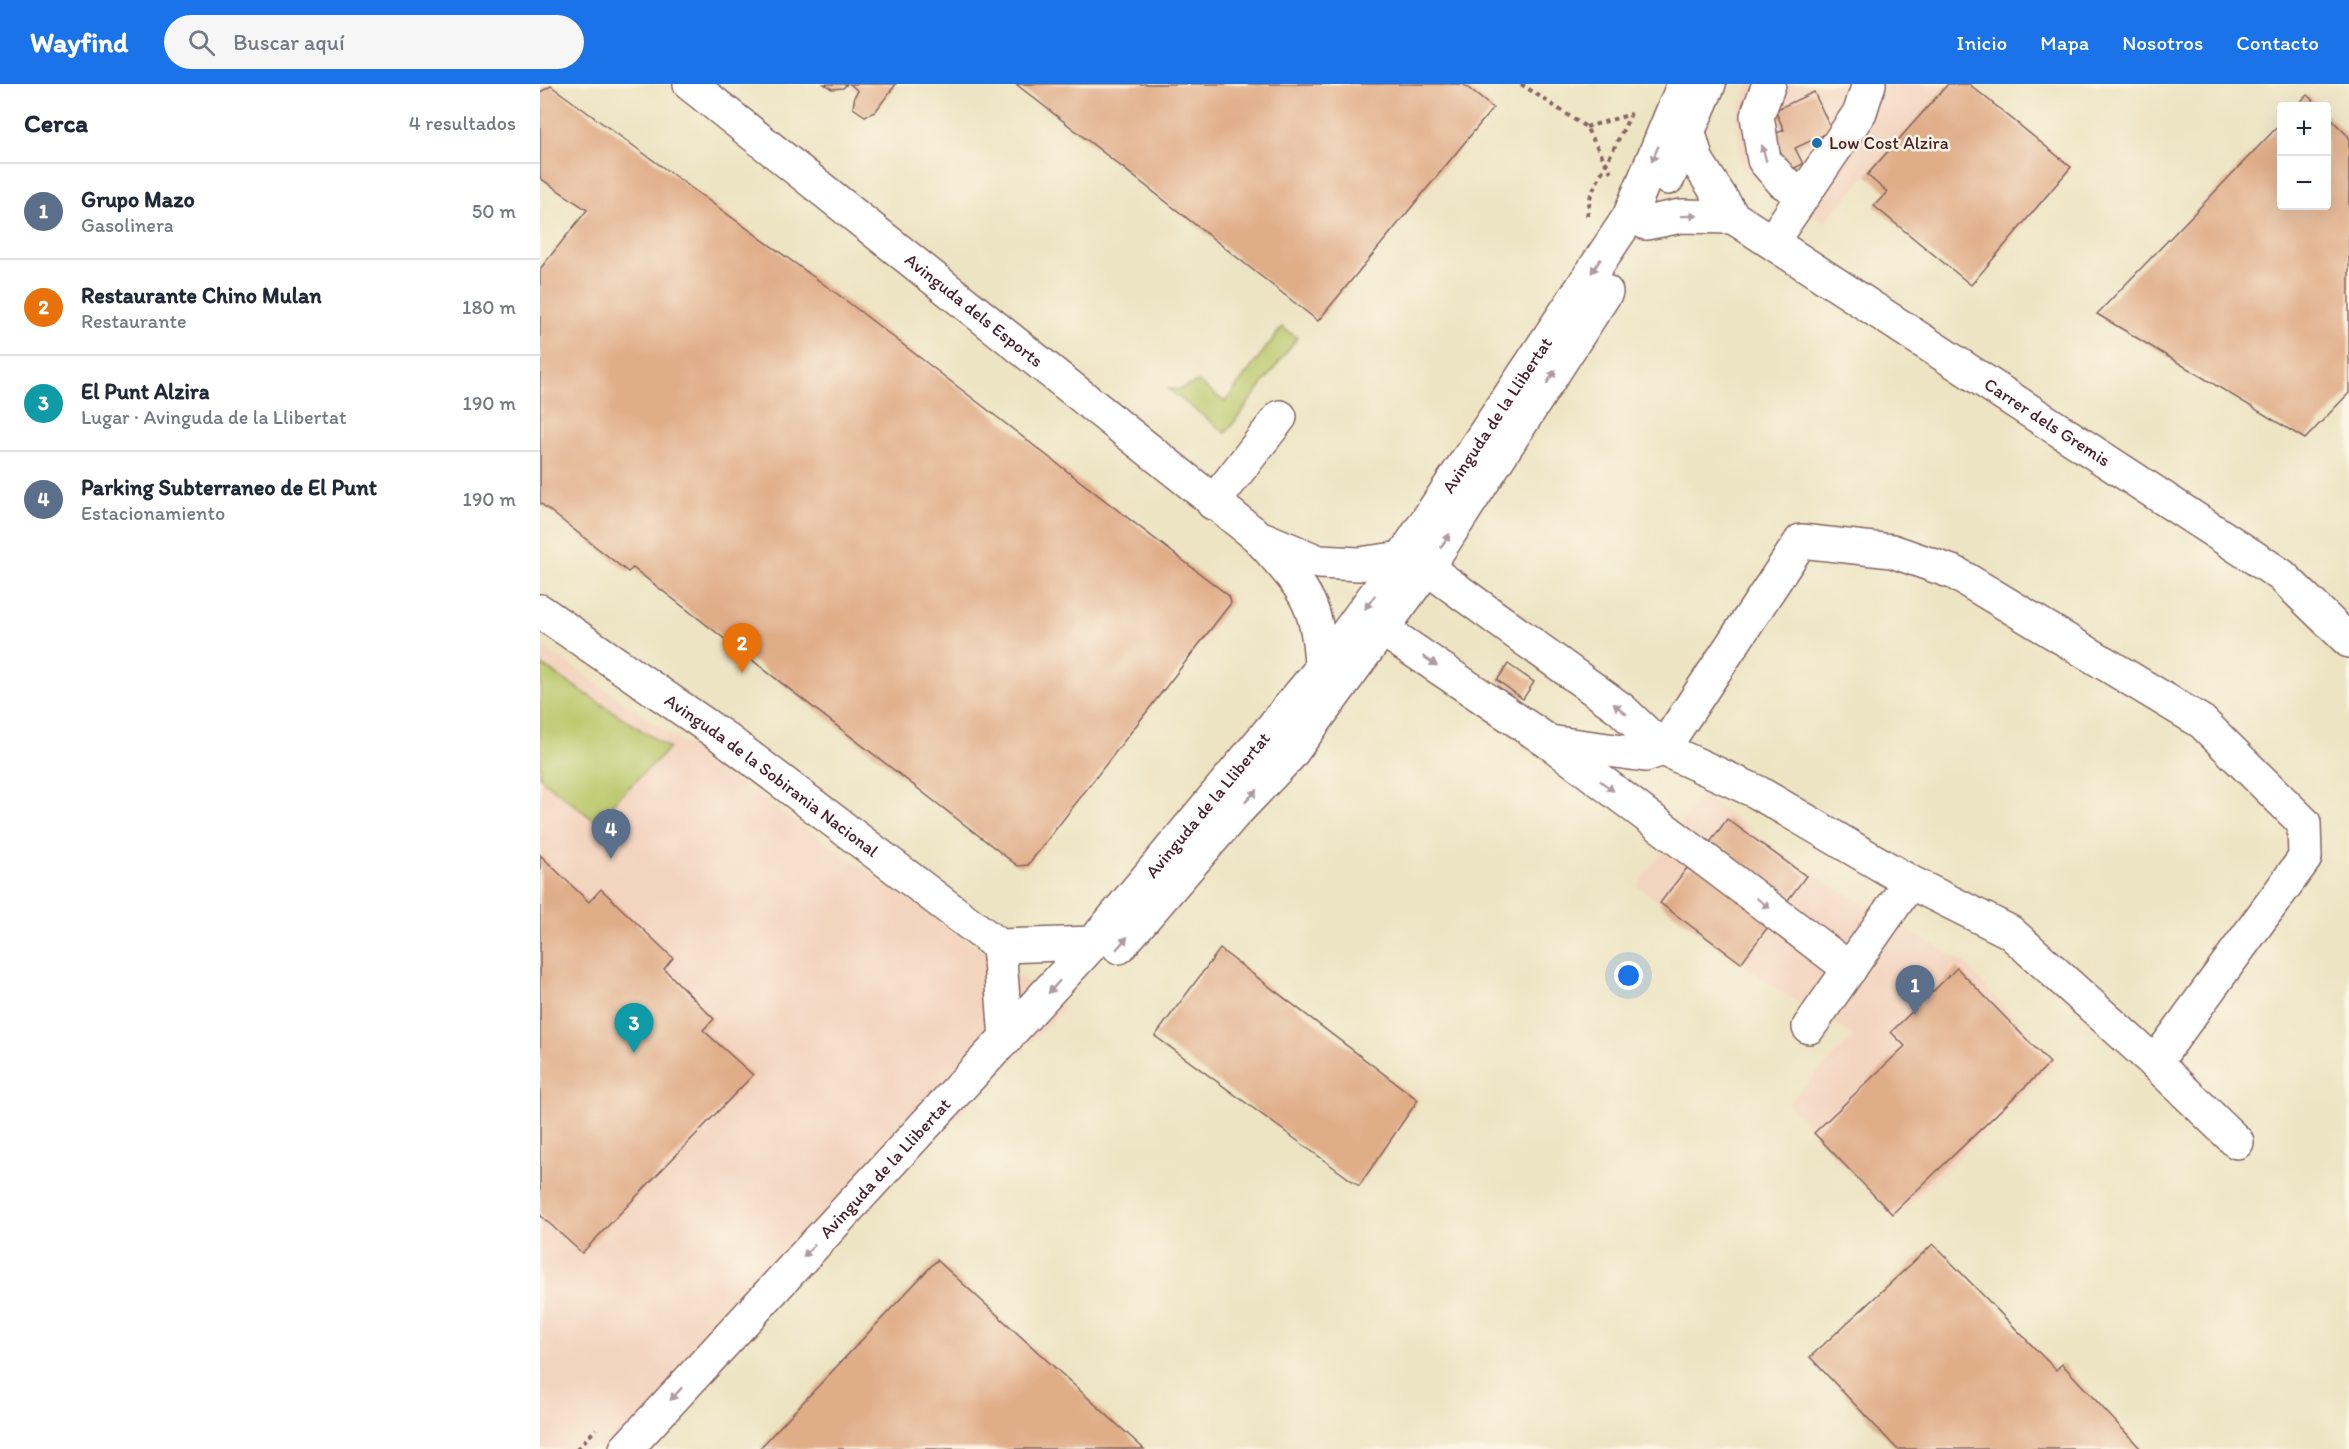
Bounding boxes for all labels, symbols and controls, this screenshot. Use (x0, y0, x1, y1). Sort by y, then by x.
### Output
search box (164, 15, 584, 69)
text: Wayfind (30, 25, 128, 59)
icon: search (185, 26, 218, 59)
text: Buscar aquí (233, 29, 345, 56)
text: Inicio (1957, 30, 2007, 55)
text: Mapa (2040, 30, 2089, 55)
text: Nosotros (2122, 30, 2203, 55)
text: Contacto (2236, 30, 2319, 55)
map controls (2277, 102, 2331, 210)
button: + (2277, 102, 2331, 156)
text: Cerca (24, 107, 88, 139)
text: 4 resultados (409, 111, 516, 135)
place label: Low Cost Alzira (1829, 132, 1949, 154)
marker: Low Cost Alzira (1810, 136, 1824, 150)
one-way arrow (1759, 144, 1768, 162)
one-way arrow (1650, 146, 1660, 164)
button: − (2277, 156, 2331, 210)
text: Grupo Mazo (81, 186, 195, 213)
text: 1 (39, 199, 48, 223)
text: 50 m (472, 199, 516, 223)
one-way arrow (1680, 211, 1699, 221)
text: Gasolinera (81, 213, 174, 237)
street label: Avinguda dels Esports (900, 249, 1047, 372)
one-way arrow (1591, 258, 1602, 274)
text: Restaurante Chino Mulan (81, 282, 322, 309)
text: 2 (38, 295, 49, 319)
text: 180 m (462, 295, 516, 319)
text: Restaurante (81, 309, 186, 333)
street label: Avinguda de la Llibertat (1437, 333, 1557, 497)
one-way arrow (1545, 369, 1556, 385)
street label: Carrer dels Gremis (1980, 373, 2114, 471)
text: El Punt Alzira (81, 378, 210, 405)
text: 3 (38, 391, 49, 415)
text: 190 m (463, 391, 516, 415)
text: Lugar · Avinguda de la Llibertat (81, 405, 346, 429)
text: Parking Subterraneo de El Punt (81, 474, 377, 501)
text: 4 (37, 487, 50, 511)
text: 190 m (463, 487, 516, 511)
text: Estacionamiento (81, 501, 225, 525)
one-way arrow (1439, 533, 1450, 549)
one-way arrow (1364, 593, 1376, 609)
pin: 2 (722, 624, 762, 673)
one-way arrow (1422, 656, 1438, 667)
street label: Avinguda de la Sobirania Nacional (660, 689, 883, 862)
one-way arrow (1612, 703, 1628, 716)
street label: Avinguda de la Llibertat (1141, 728, 1275, 882)
one-way arrow (1599, 779, 1614, 791)
one-way arrow (1244, 789, 1258, 804)
pin: 4 (592, 810, 630, 859)
one-way arrow (1754, 897, 1770, 909)
one-way arrow (1116, 935, 1129, 951)
your location (1614, 961, 1643, 990)
pin: 1 (1896, 966, 1934, 1015)
one-way arrow (1047, 979, 1061, 994)
pin: 3 (614, 1004, 653, 1053)
street label: Avinguda de la Llibertat (815, 1093, 955, 1243)
one-way arrow (802, 1244, 816, 1259)
one-way arrow (670, 1387, 684, 1401)

